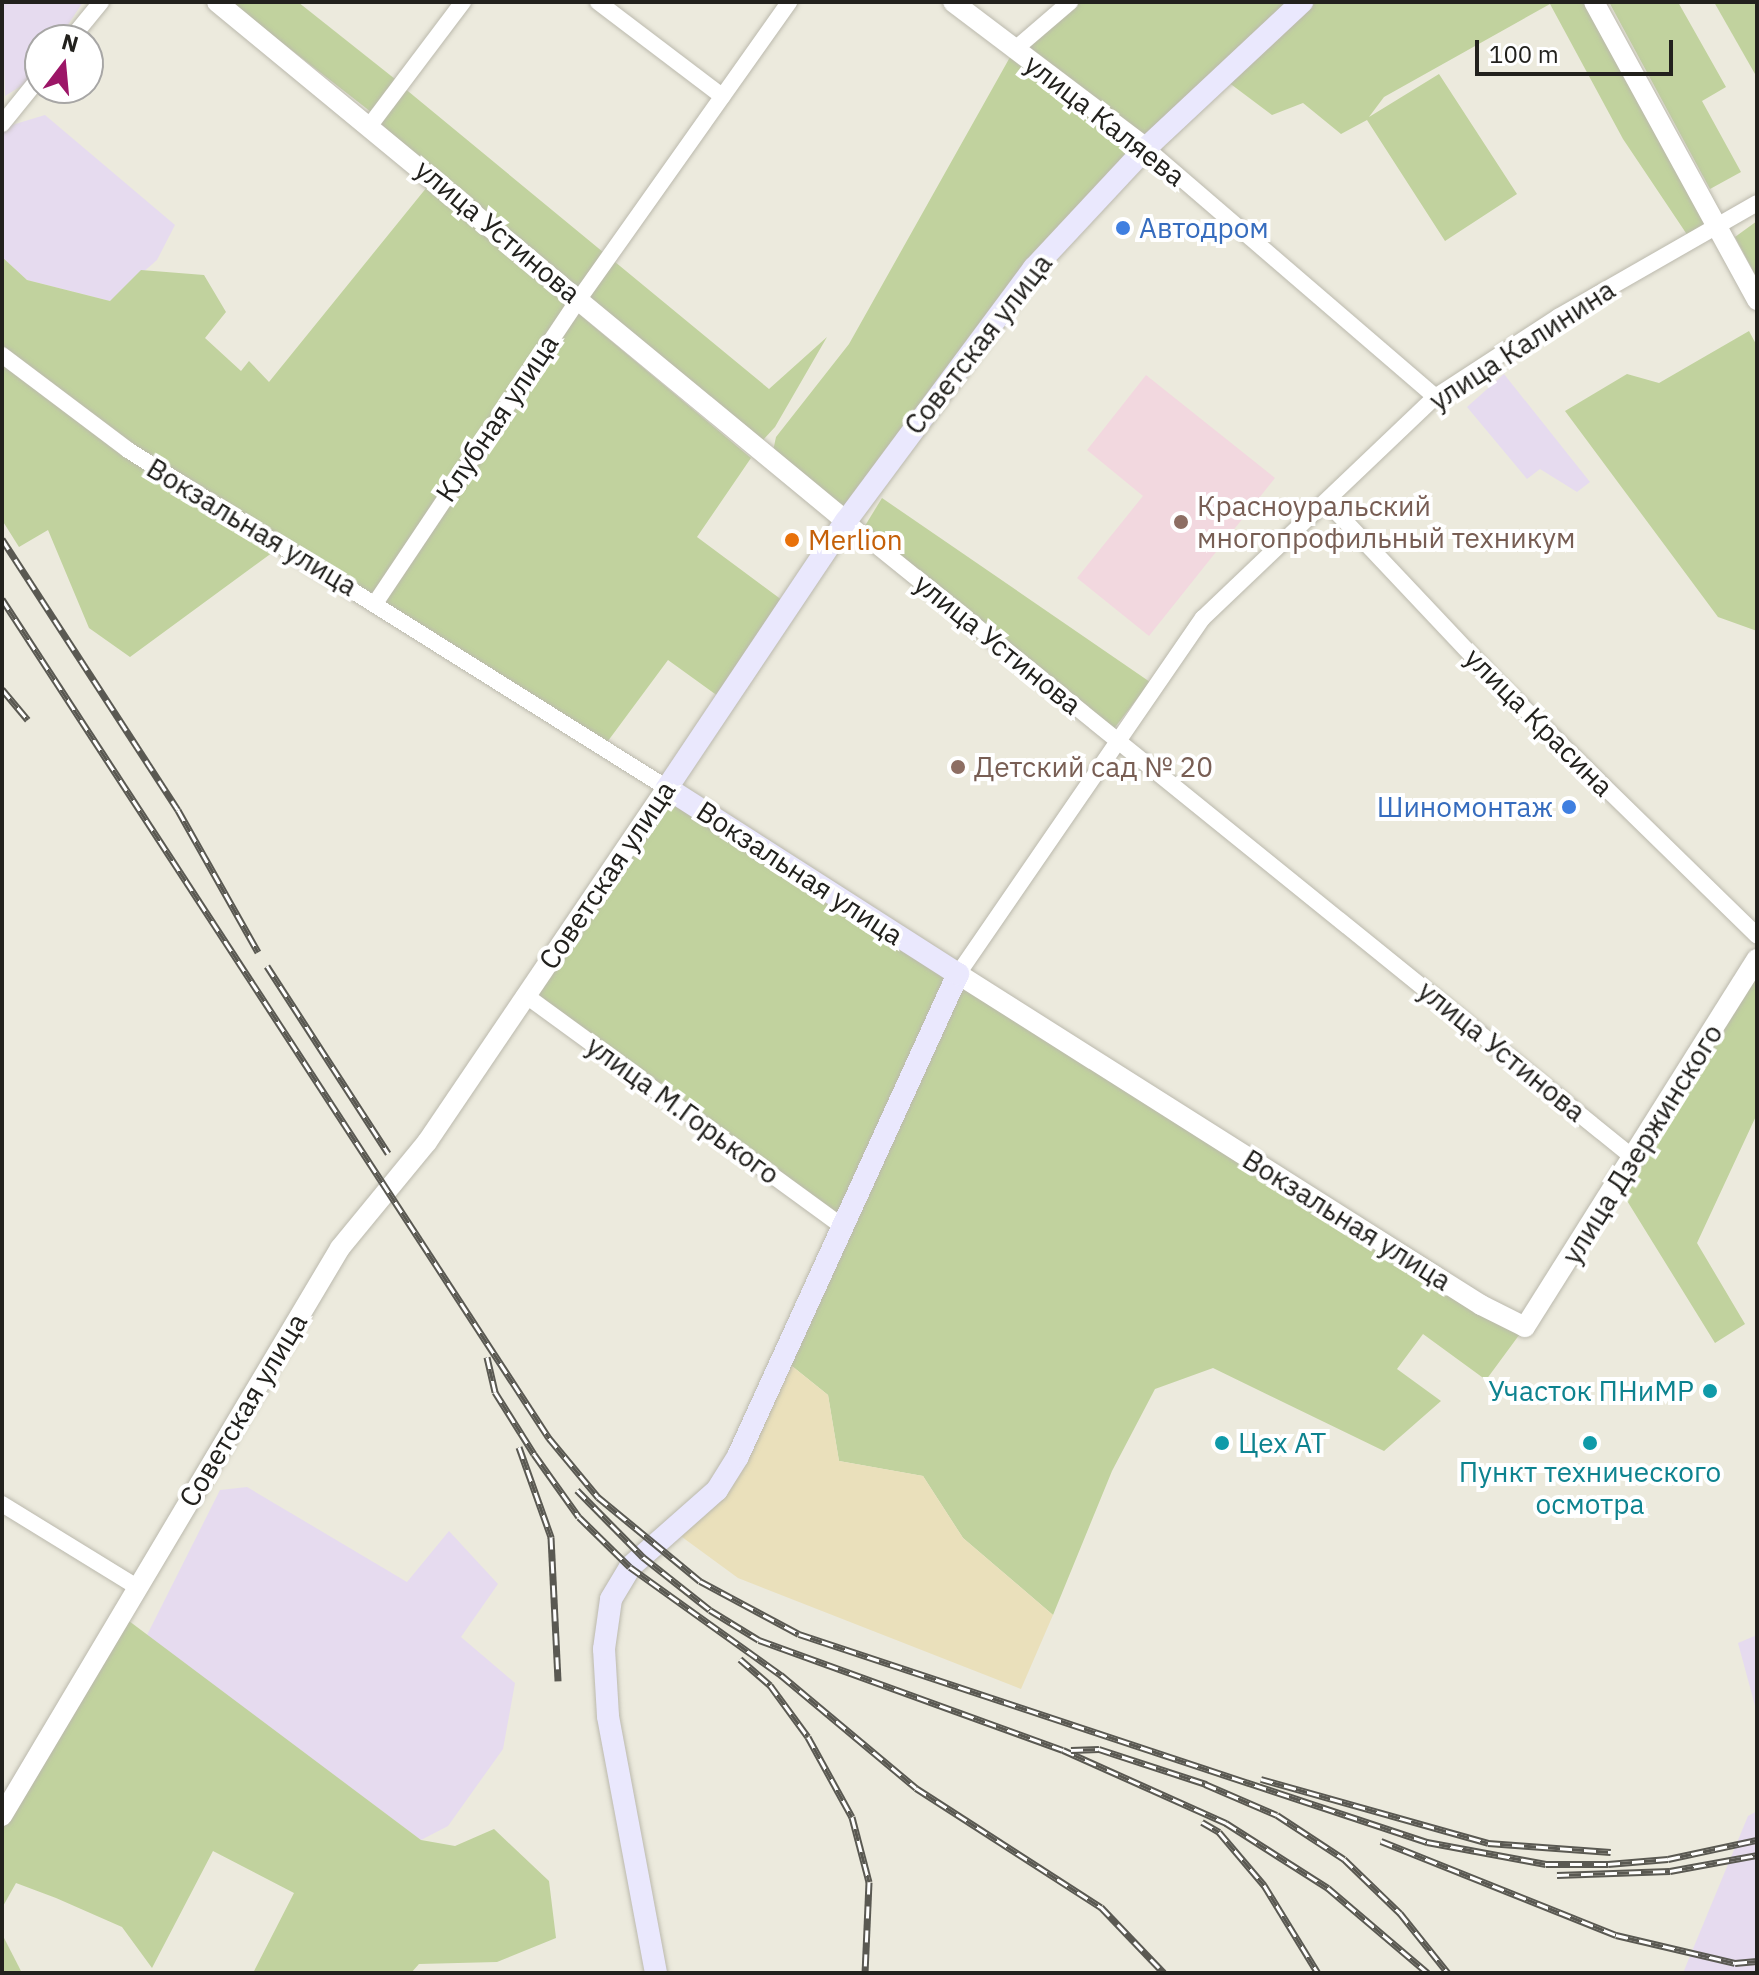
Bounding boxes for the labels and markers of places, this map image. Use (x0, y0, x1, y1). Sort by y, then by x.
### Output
place label: Автодром (1139, 211, 1269, 245)
marker: Автодром (1114, 219, 1132, 237)
place label: Красноуральский многопрофильный техникум (1197, 489, 1576, 555)
marker: Красноуральский многопрофильный техникум (1172, 513, 1190, 531)
place label: Merlion (808, 523, 903, 557)
marker: Merlion (783, 531, 801, 549)
place label: Детский сад № 20 (974, 750, 1213, 784)
marker: Детский сад № 20 (949, 758, 967, 776)
place label: Шиномонтаж (1377, 790, 1553, 824)
marker: Шиномонтаж (1560, 798, 1578, 816)
place label: Участок ПНиМР (1488, 1374, 1694, 1408)
marker: Участок ПНиМР (1701, 1382, 1719, 1400)
place label: Цех АТ (1238, 1426, 1326, 1460)
marker: Цех АТ (1213, 1434, 1231, 1452)
marker: Пункт технического осмотра (1581, 1434, 1599, 1452)
place label: Пункт технического осмотра (1459, 1455, 1721, 1521)

